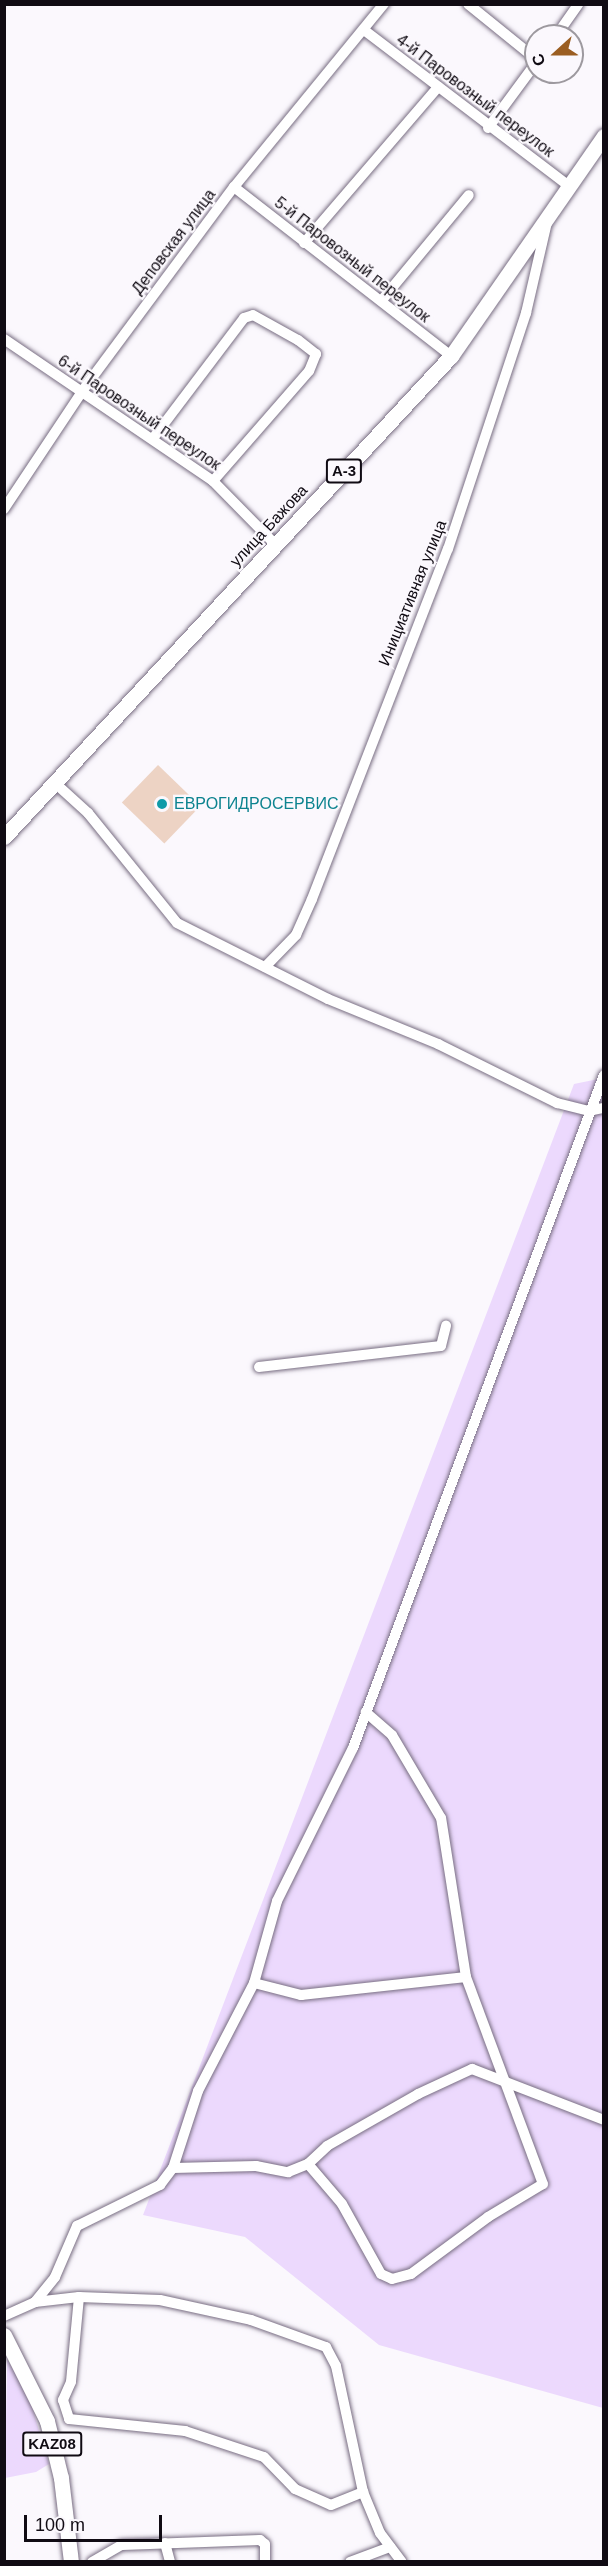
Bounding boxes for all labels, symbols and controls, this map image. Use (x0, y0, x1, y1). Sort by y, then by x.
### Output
north arrow (524, 24, 584, 84)
street label: 4-й Паровозный переулок (392, 31, 558, 161)
text: С (529, 51, 549, 68)
street label: Деповская улица (128, 186, 220, 298)
street label: 5-й Паровозный переулок (270, 193, 434, 327)
street label: 6-й Паровозный переулок (54, 351, 224, 475)
road number: A-3 (324, 459, 364, 483)
street label: улица Бажова (226, 481, 312, 571)
street label: Инициативная улица (375, 517, 451, 669)
place label: ЕВРОГИДРОСЕРВИС (174, 794, 338, 814)
marker: ЕВРОГИДРОСЕРВИС (155, 797, 169, 811)
road number: KAZ08 (22, 2432, 82, 2456)
scale bar (27, 2503, 165, 2541)
text: 100 m (35, 2515, 85, 2535)

